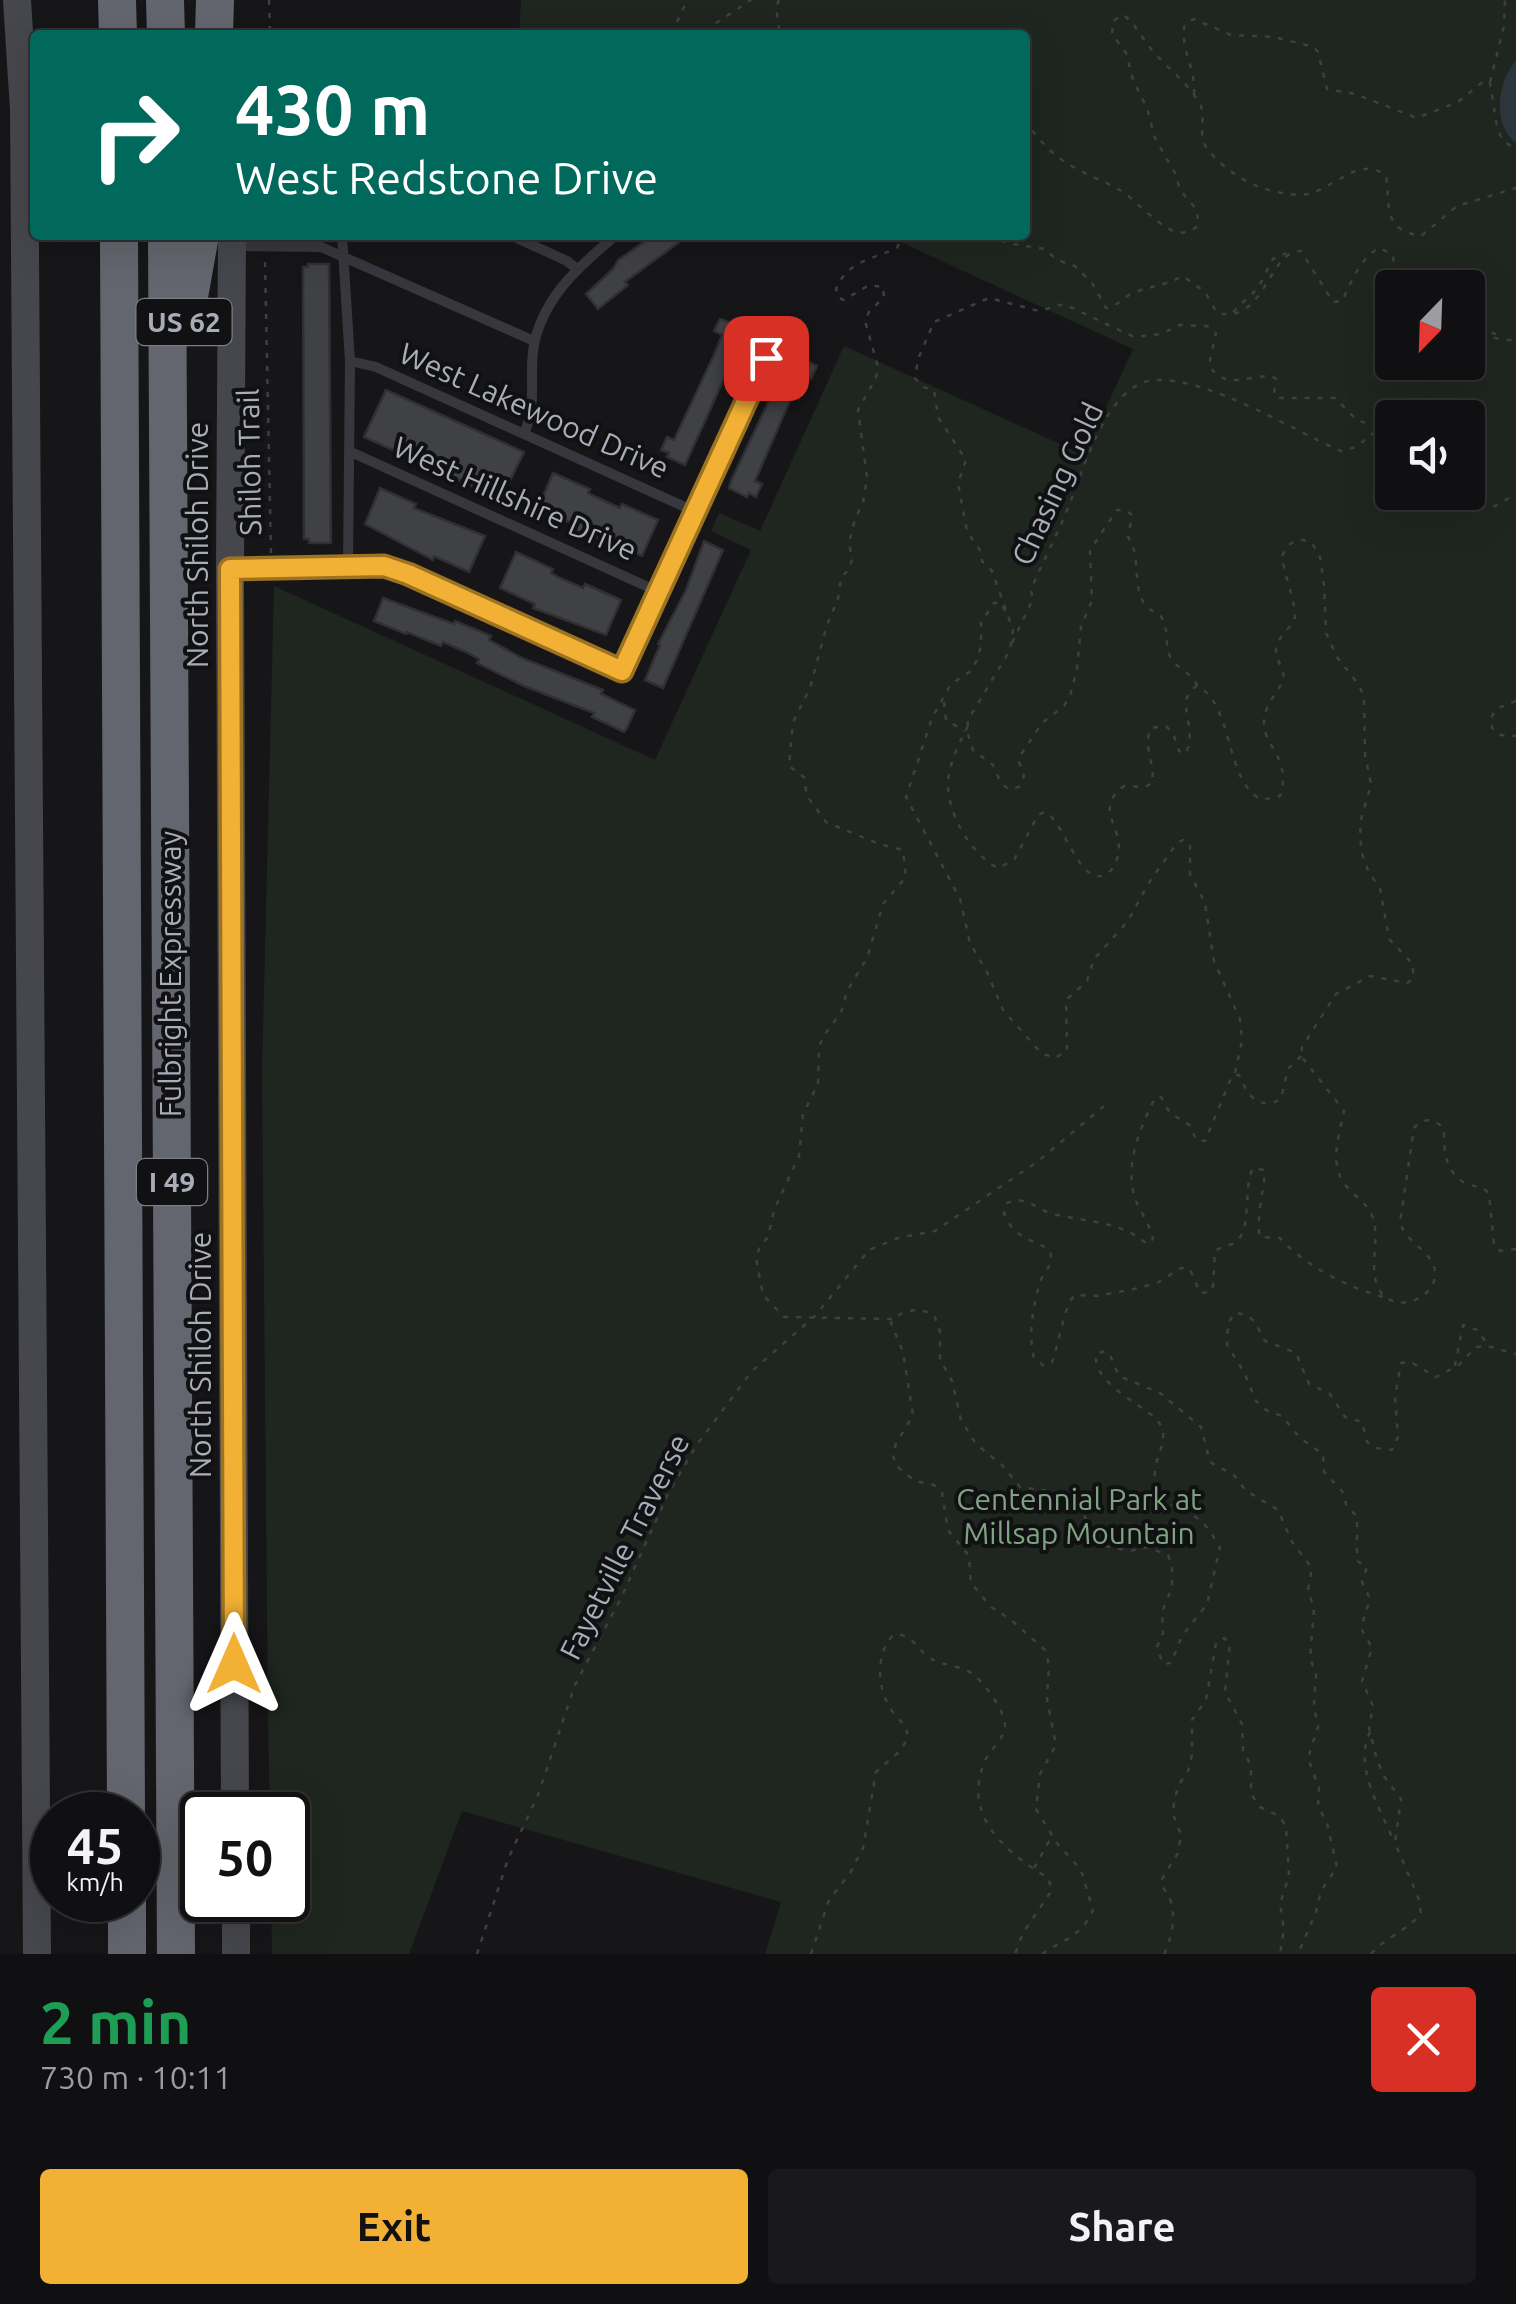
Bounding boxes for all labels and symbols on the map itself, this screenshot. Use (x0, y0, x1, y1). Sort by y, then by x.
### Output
north arrow (1375, 270, 1485, 380)
road number: US 62 (136, 299, 232, 345)
pin (724, 316, 809, 401)
street label: West Lakewood Drive (394, 335, 674, 485)
street label: Shiloh Trail (231, 388, 267, 536)
street label: Chasing Gold (1005, 397, 1110, 570)
street label: North Shiloh Drive (180, 422, 214, 668)
street label: West Hillshire Drive (389, 429, 642, 567)
street label: Fulbright Expressway (153, 831, 187, 1117)
road number: I 49 (137, 1159, 207, 1205)
street label: North Shiloh Drive (183, 1232, 217, 1478)
street label: Fayetville Traverse (553, 1428, 696, 1665)
park label: Centennial Park at Millsap Mountain (956, 1482, 1202, 1550)
position arrow (182, 1612, 286, 1716)
speed limit sign: 50 (180, 1792, 310, 1922)

